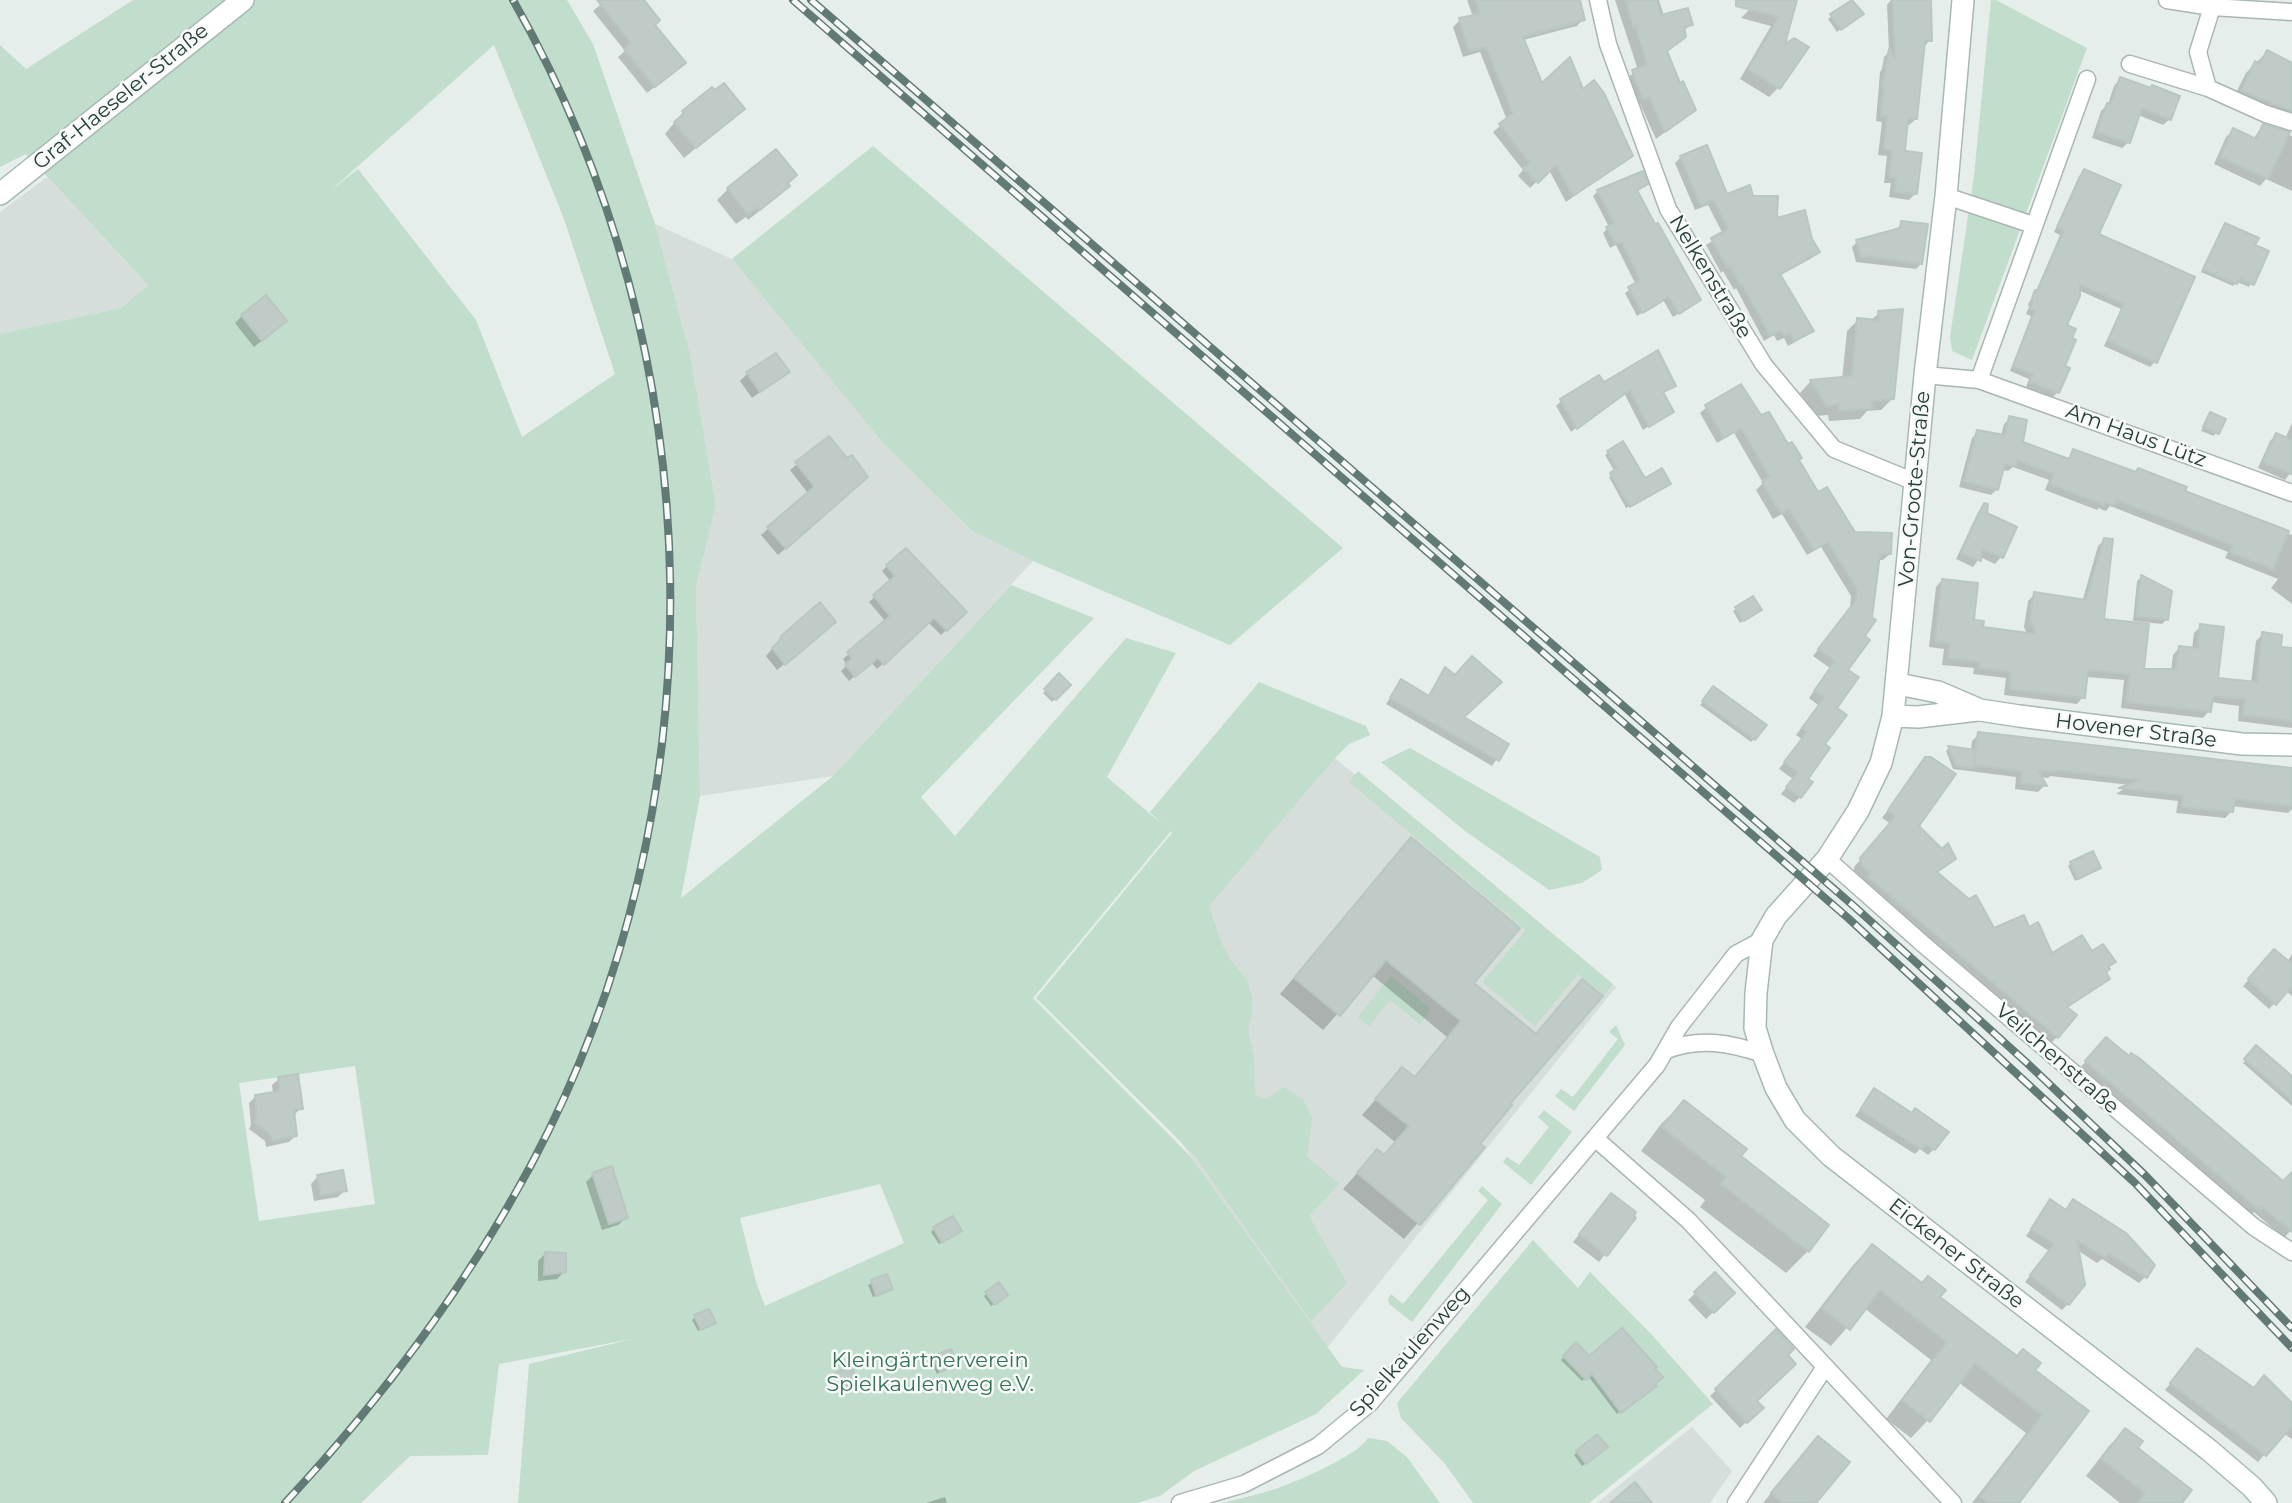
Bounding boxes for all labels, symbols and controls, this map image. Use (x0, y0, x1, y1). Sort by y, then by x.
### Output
street label: Graf-Haeseler-Straße (28, 18, 214, 176)
street label: Nelkenstraße (1663, 211, 1757, 343)
street label: Von-Groote-Straße (1894, 390, 1936, 588)
street label: Am Haus Lütz (2062, 399, 2210, 473)
street label: Hovener Straße (2054, 709, 2218, 753)
street label: Veilchenstraße (1990, 998, 2124, 1120)
street label: Eickener Straße (1883, 1193, 2029, 1315)
street label: Spielkaulenweg (1345, 1281, 1475, 1423)
park label: Kleingärtnerverein Spielkaulenweg e.V. (826, 1348, 1034, 1398)

